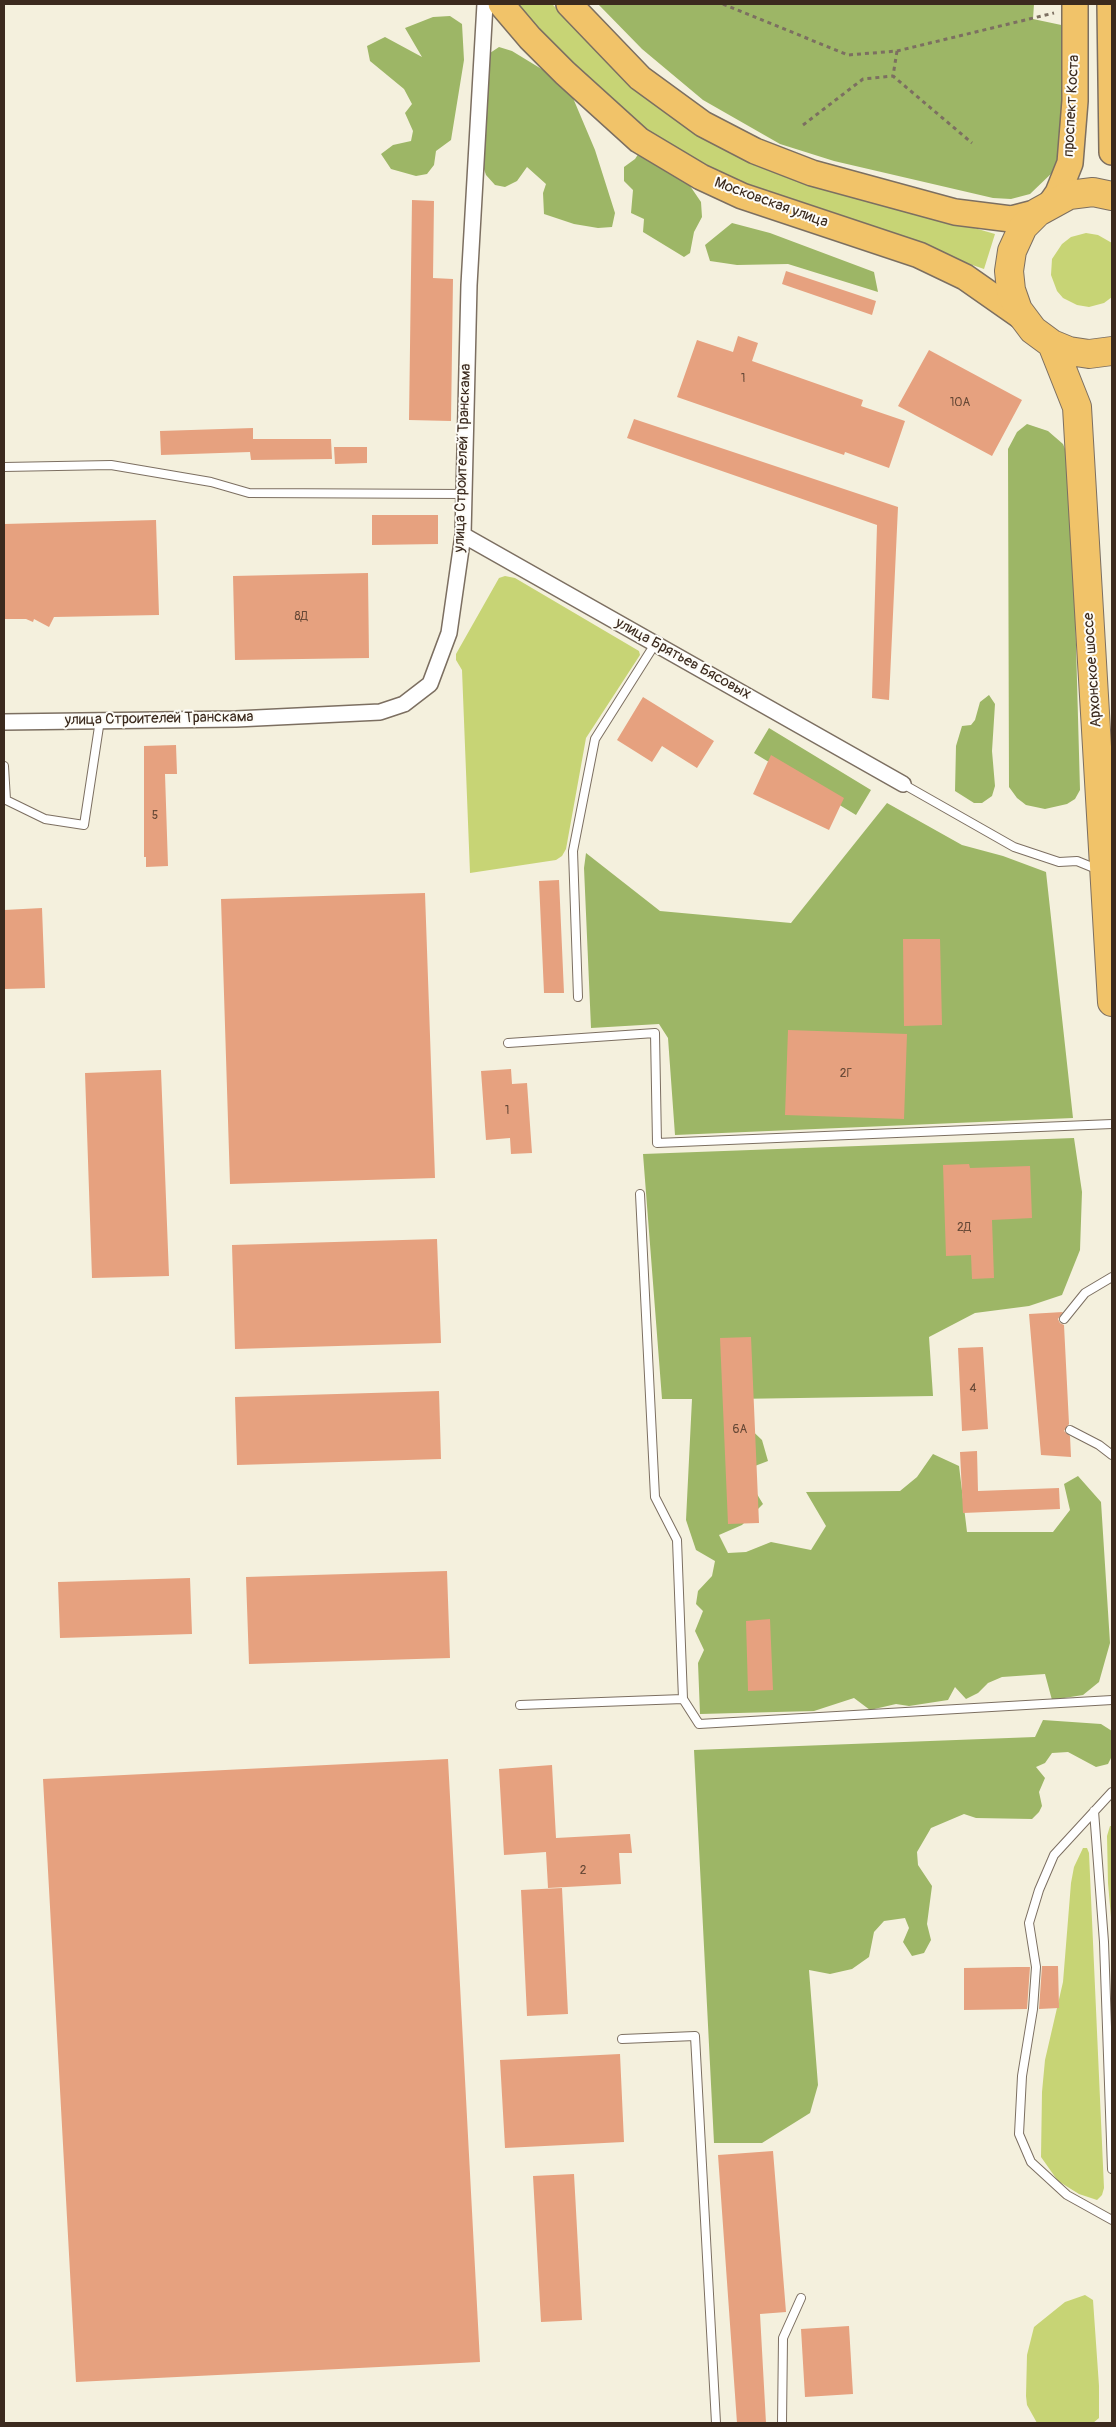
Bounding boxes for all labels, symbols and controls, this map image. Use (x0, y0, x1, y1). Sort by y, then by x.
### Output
street label: проспект Коста (1060, 54, 1084, 158)
street label: Московская улица (712, 174, 830, 232)
street label: улица Строителей Транскама (451, 363, 475, 553)
house number: 1 (741, 372, 745, 386)
house number: 10А (950, 396, 970, 410)
house number: 8Д (294, 610, 308, 624)
street label: Архонское шоссе (1080, 612, 1106, 728)
street label: улица Брятьев Бясовых (612, 614, 754, 704)
street label: улица Строителей Транскама (64, 708, 254, 730)
house number: 5 (152, 809, 158, 823)
house number: 2Г (840, 1067, 852, 1081)
house number: 1 (505, 1104, 509, 1118)
house number: 2Д (957, 1221, 971, 1235)
house number: 4 (970, 1382, 976, 1396)
house number: 6А (733, 1423, 747, 1437)
house number: 2 (580, 1864, 586, 1878)

